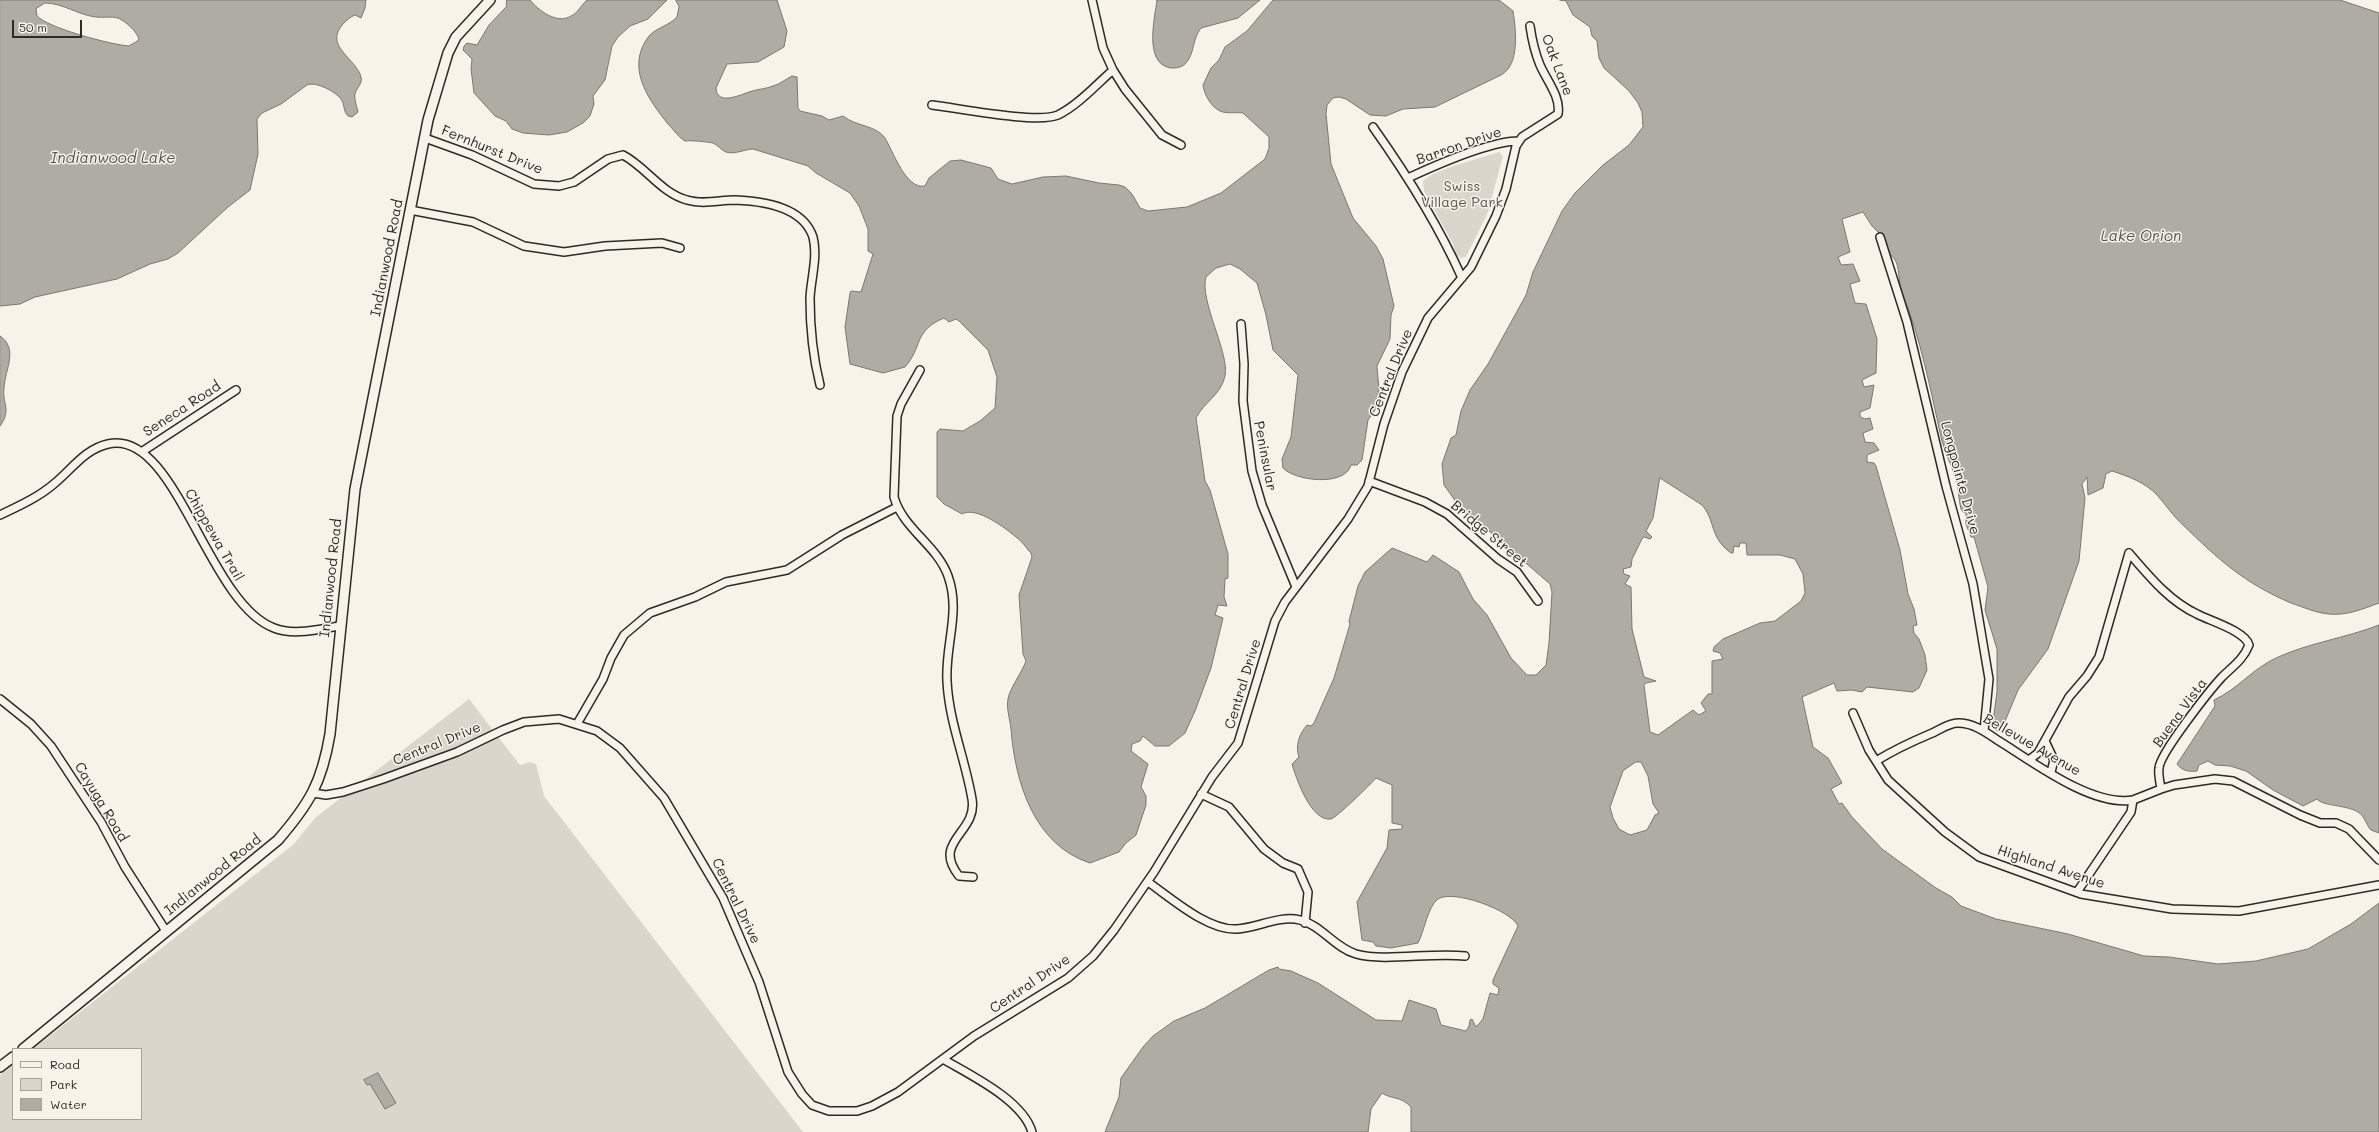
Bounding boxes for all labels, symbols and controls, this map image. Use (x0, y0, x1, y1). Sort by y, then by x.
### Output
scale bar (14, 12, 84, 38)
text: 50 m (19, 19, 47, 35)
street label: Oak Lane (1538, 32, 1576, 98)
street label: Fernhurst Drive (439, 122, 545, 178)
street label: Barron Drive (1414, 124, 1504, 168)
water label: Indianwood Lake (51, 149, 175, 167)
park label: Swiss Village Park (1421, 179, 1503, 212)
street label: Indianwood Road (367, 198, 407, 318)
water label: Lake Orion (2101, 227, 2181, 245)
street label: Central Drive (1366, 327, 1416, 419)
street label: Seneca Road (140, 378, 224, 440)
street label: Longpointe Drive (1937, 419, 1983, 537)
street label: Peninsular (1250, 420, 1280, 492)
street label: Chippewa Trail (181, 486, 247, 584)
street label: Bridge Street (1447, 497, 1531, 571)
street label: Indianwood Road (316, 518, 346, 638)
street label: Central Drive (1221, 637, 1265, 731)
street label: Buena Vista (2149, 675, 2211, 751)
street label: Bellevue Avenue (1980, 710, 2084, 780)
street label: Central Drive (391, 719, 483, 769)
street label: Cayuga Road (71, 759, 131, 845)
street label: Indianwood Road (161, 831, 265, 919)
street label: Highland Avenue (1995, 842, 2107, 892)
street label: Central Drive (708, 855, 764, 947)
street label: Central Drive (987, 951, 1073, 1017)
legend (12, 1048, 142, 1120)
text: Road (50, 1056, 80, 1072)
text: Park (50, 1076, 77, 1092)
text: Water (50, 1096, 87, 1112)

